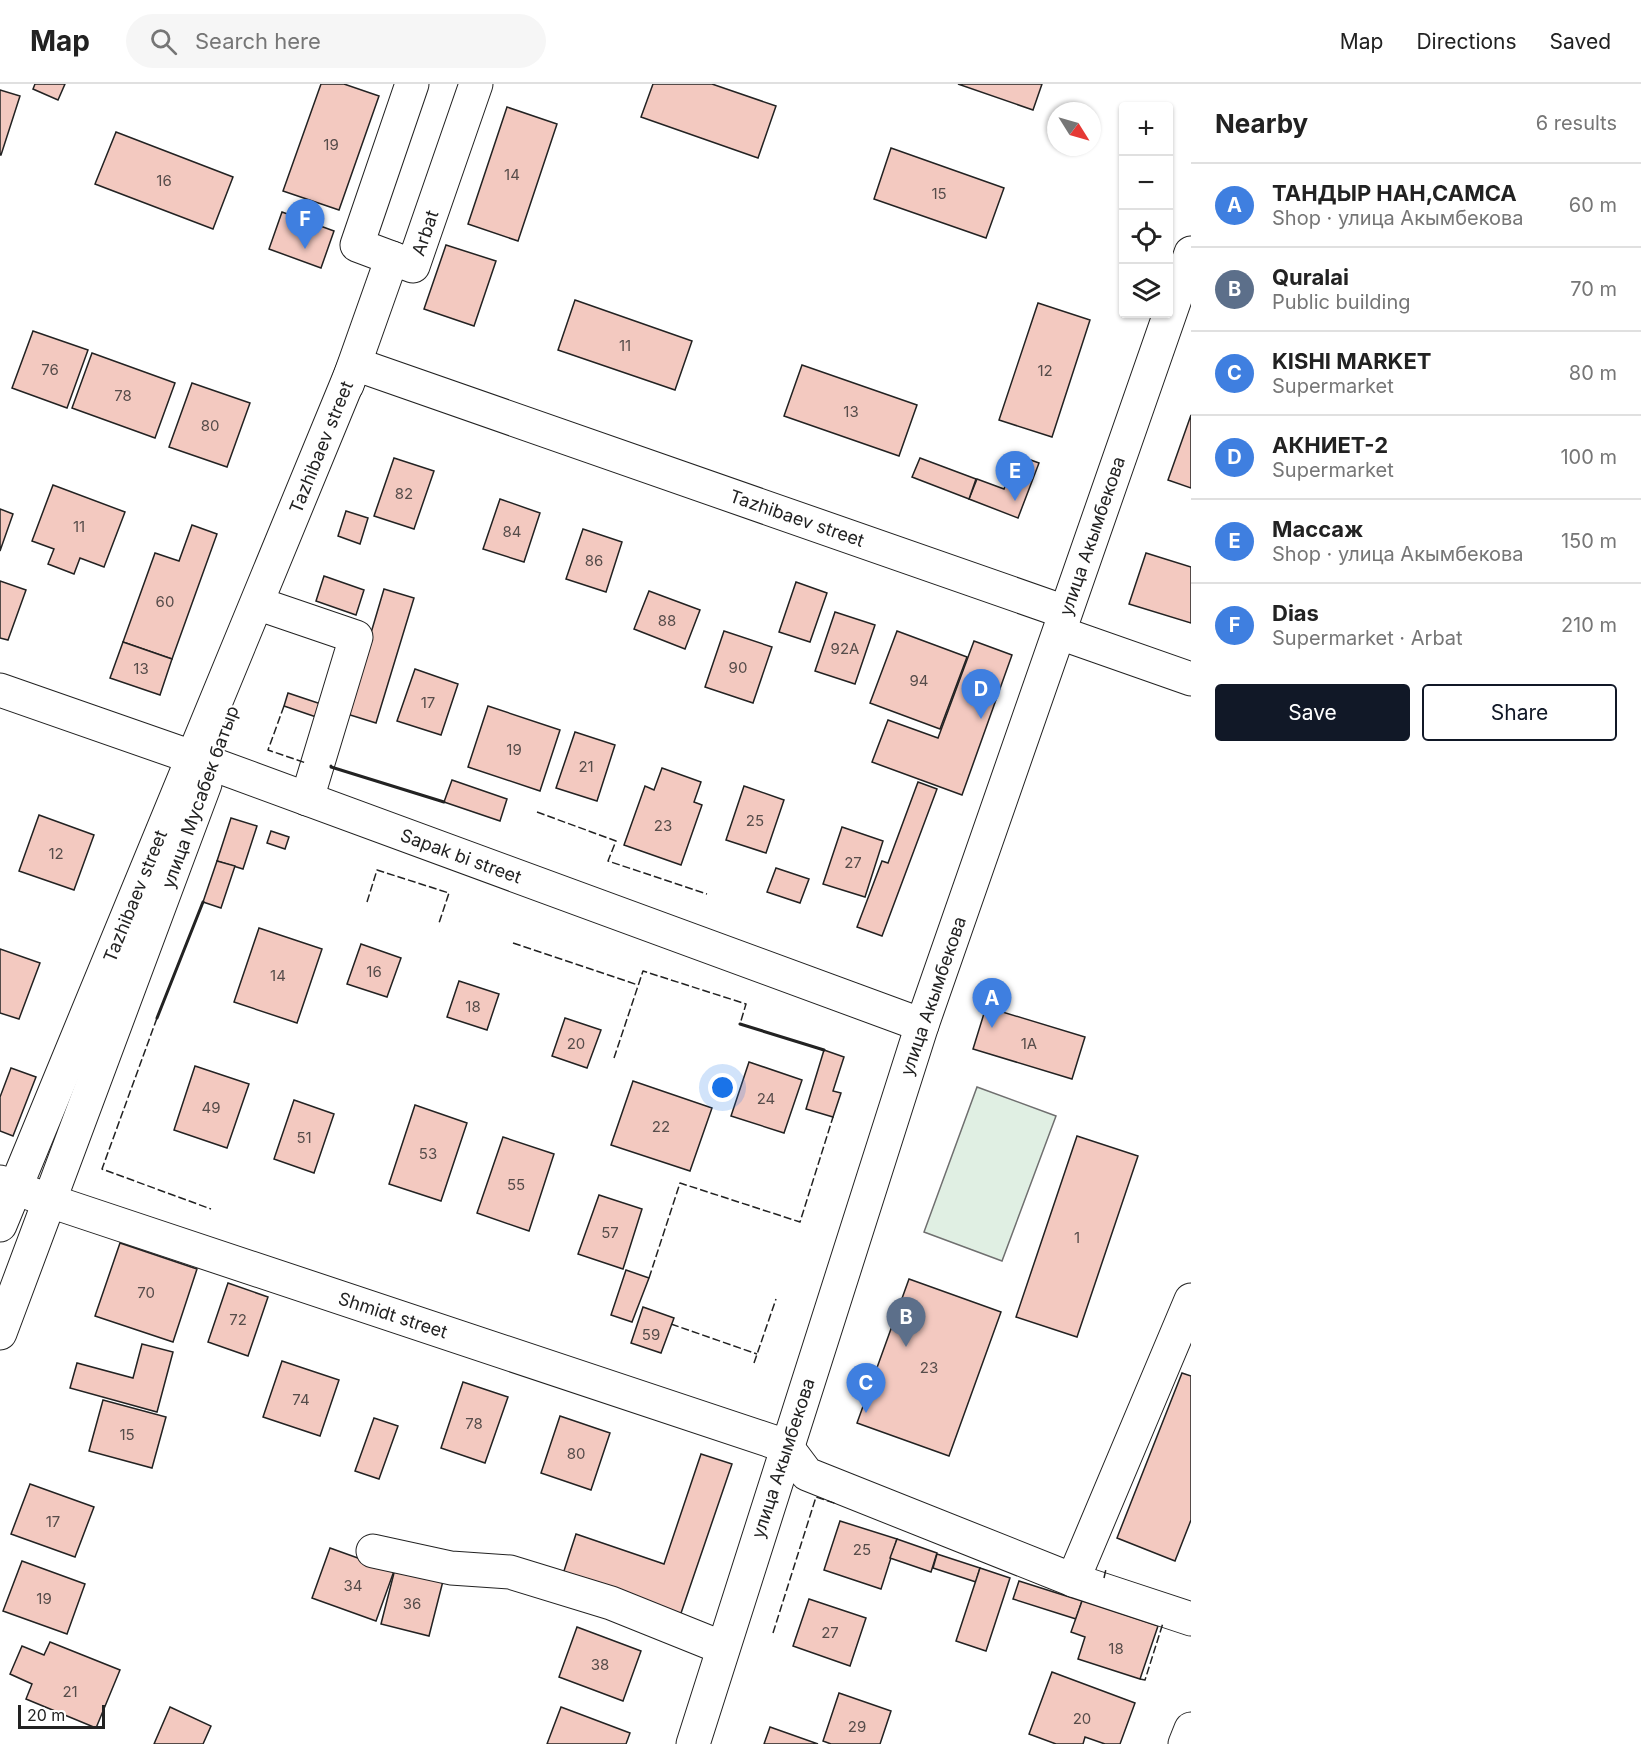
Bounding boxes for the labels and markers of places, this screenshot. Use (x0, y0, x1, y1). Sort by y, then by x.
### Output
pin: F (286, 200, 324, 249)
pin: E (996, 452, 1034, 501)
pin: D (962, 670, 1000, 719)
pin: A (972, 978, 1012, 1028)
pin: B (886, 1298, 926, 1347)
pin: C (846, 1364, 886, 1413)

